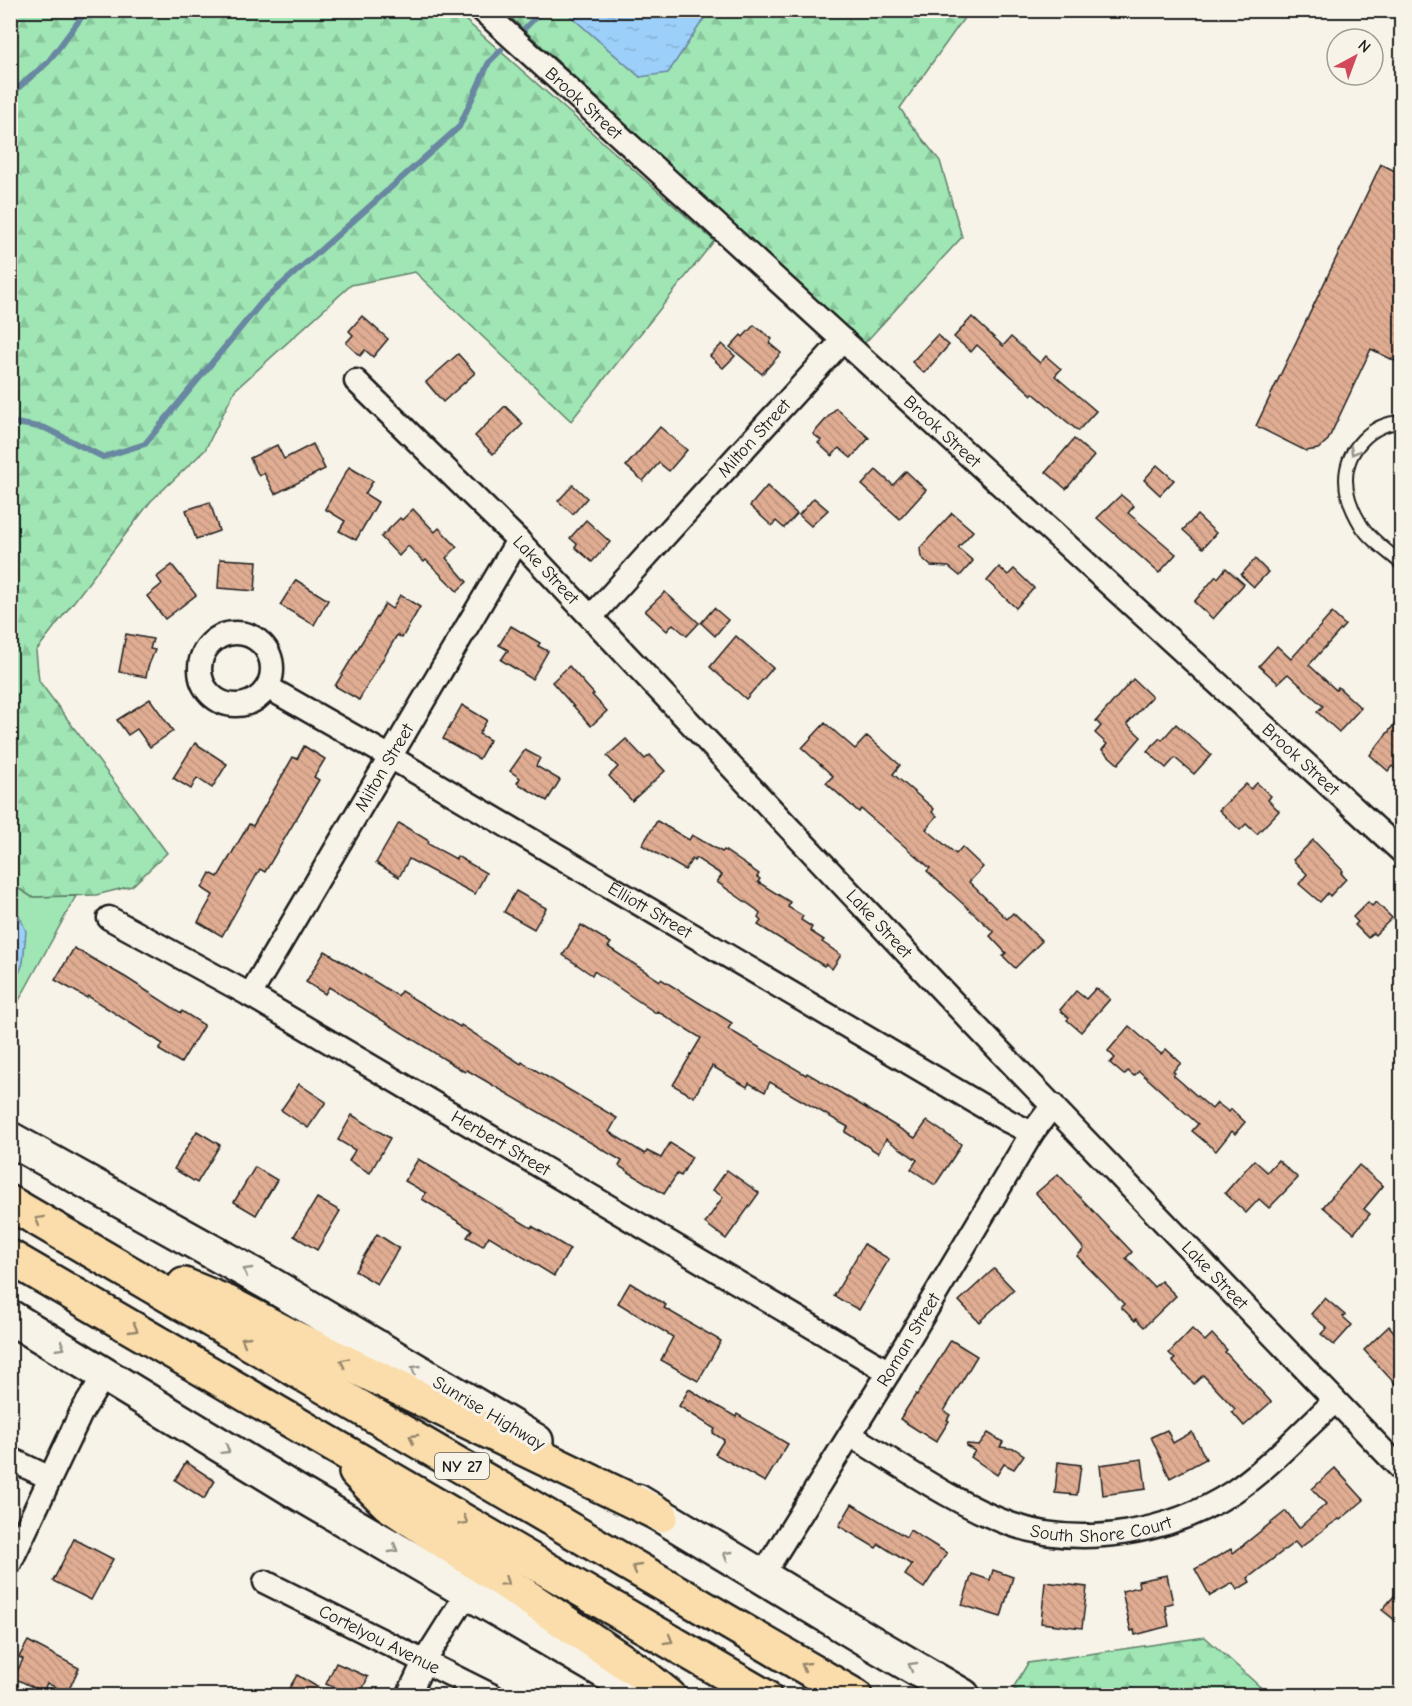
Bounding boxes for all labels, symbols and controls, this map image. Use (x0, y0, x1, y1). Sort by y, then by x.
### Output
north arrow (1325, 27, 1385, 87)
text: N (1354, 36, 1374, 57)
street label: Brook Street (541, 63, 627, 145)
street label: Brook Street (899, 391, 985, 473)
street label: Milton Street (713, 394, 796, 482)
one-way arrow (1350, 445, 1362, 455)
street label: Lake Street (508, 532, 584, 610)
street label: Milton Street (350, 719, 419, 816)
street label: Brook Street (1258, 719, 1344, 801)
street label: Elliott Street (604, 878, 696, 944)
street label: Lake Street (842, 885, 917, 963)
street label: Herbert Street (447, 1106, 555, 1181)
one-way arrow (35, 1216, 45, 1227)
street label: Lake Street (1177, 1237, 1253, 1315)
one-way arrow (243, 1267, 253, 1278)
street label: Roman Street (873, 1289, 945, 1391)
one-way arrow (128, 1321, 138, 1333)
one-way arrow (241, 1335, 251, 1347)
one-way arrow (55, 1340, 65, 1351)
one-way arrow (339, 1357, 350, 1369)
one-way arrow (411, 1364, 421, 1376)
street label: Sunrise Highway (429, 1372, 549, 1456)
one-way arrow (409, 1434, 419, 1445)
one-way arrow (220, 1442, 230, 1454)
road number: NY 27 (435, 1453, 489, 1479)
street label: South Shore Court (1028, 1512, 1175, 1547)
one-way arrow (458, 1514, 468, 1525)
one-way arrow (388, 1542, 398, 1553)
one-way arrow (723, 1550, 733, 1562)
one-way arrow (632, 1564, 642, 1575)
one-way arrow (498, 1575, 509, 1586)
street label: Cortelyou Avenue (315, 1601, 443, 1679)
one-way arrow (663, 1633, 673, 1645)
one-way arrow (801, 1662, 811, 1673)
one-way arrow (908, 1662, 918, 1673)

